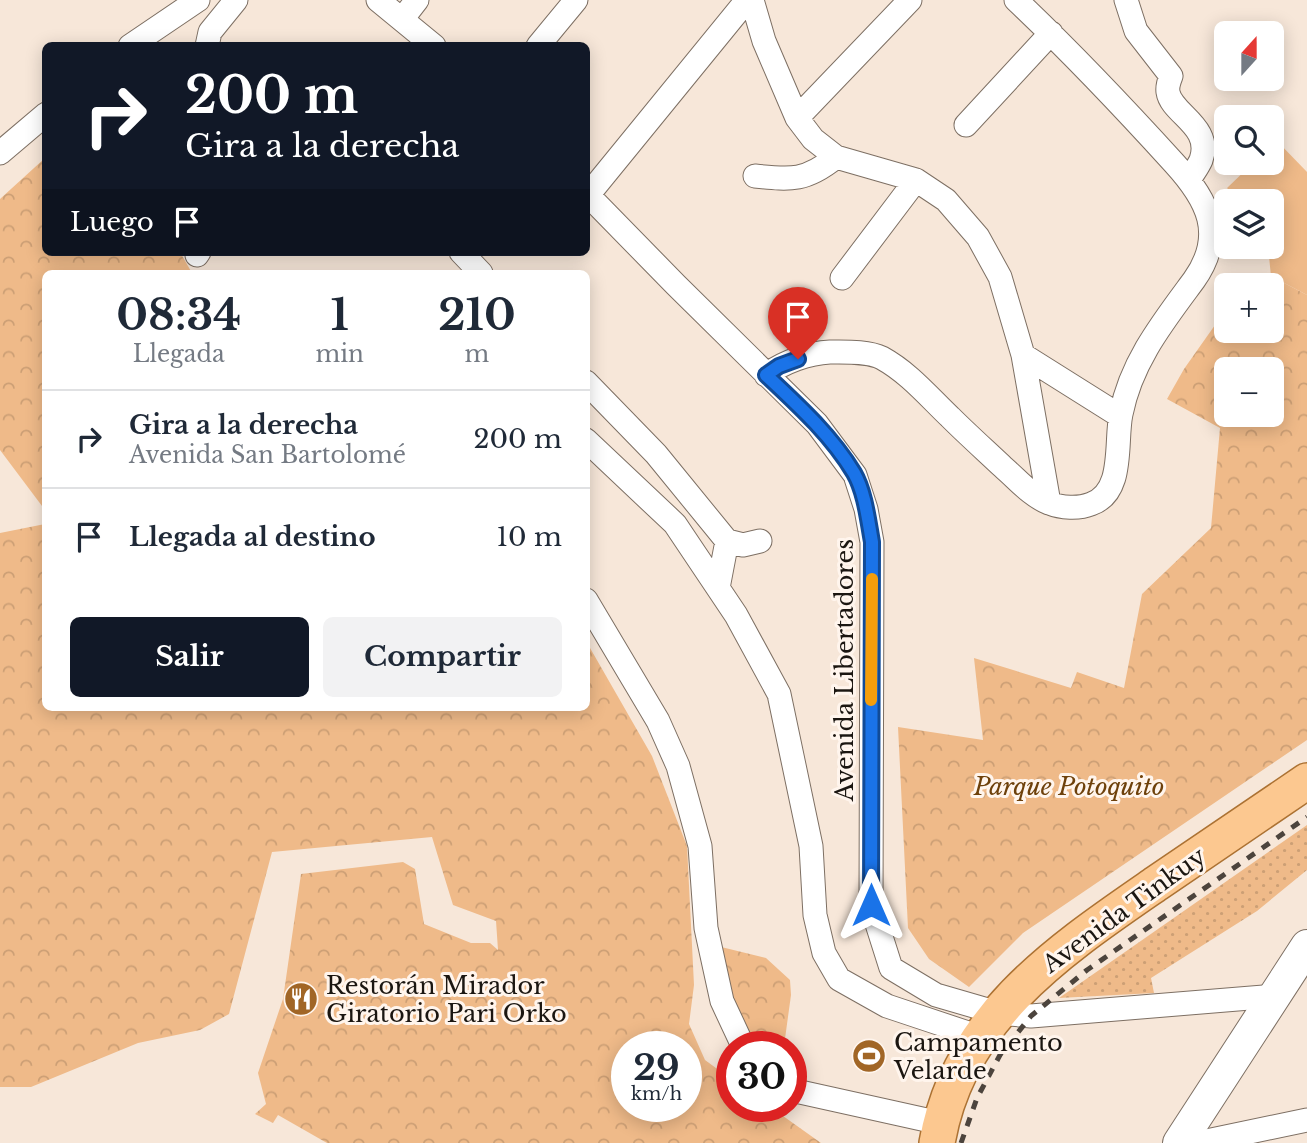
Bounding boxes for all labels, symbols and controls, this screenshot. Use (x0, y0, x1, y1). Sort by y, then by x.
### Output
north arrow (1214, 21, 1284, 91)
map controls (1214, 21, 1284, 427)
text: 200 m (185, 65, 358, 126)
icon: right (70, 70, 161, 161)
button: search (1214, 105, 1284, 175)
text: Gira a la derecha (185, 126, 459, 166)
button: layers (1214, 189, 1284, 259)
icon: arrive (168, 203, 206, 241)
text: Luego (70, 206, 154, 238)
button: + (1214, 273, 1284, 343)
pin (768, 287, 828, 359)
text: 08:34 (116, 289, 241, 341)
text: 1 (331, 289, 349, 341)
text: 210 (438, 289, 516, 341)
icon: arrive (779, 298, 817, 336)
text: Llegada (133, 340, 225, 368)
text: min (316, 340, 364, 368)
text: m (465, 340, 489, 368)
button: − (1214, 357, 1284, 427)
text: Gira a la derecha (129, 409, 358, 441)
icon: right (70, 420, 108, 458)
text: 200 m (473, 423, 562, 455)
text: Avenida San Bartolomé (129, 441, 406, 469)
icon: arrive (70, 518, 108, 556)
text: Llegada al destino (129, 521, 376, 553)
text: 10 m (496, 521, 562, 553)
street label: Avenida Libertadores (830, 539, 859, 802)
button: Salir (70, 617, 309, 697)
button: Compartir (323, 617, 562, 697)
park label: Parque Potoquito (973, 772, 1164, 801)
street label: Avenida Tinkuy (1036, 841, 1212, 980)
position arrow (834, 868, 908, 942)
place label: Restorán Mirador Giratorio Pari Orko (326, 971, 567, 1028)
restaurant icon: Restorán Mirador Giratorio Pari Orko (282, 980, 320, 1018)
place label: Campamento Velarde (893, 1028, 1063, 1085)
speed limit sign: 30 (716, 1031, 807, 1122)
sports icon: Campamento Velarde (850, 1037, 888, 1075)
text: 29 (633, 1046, 680, 1089)
text: km/h (631, 1083, 682, 1105)

